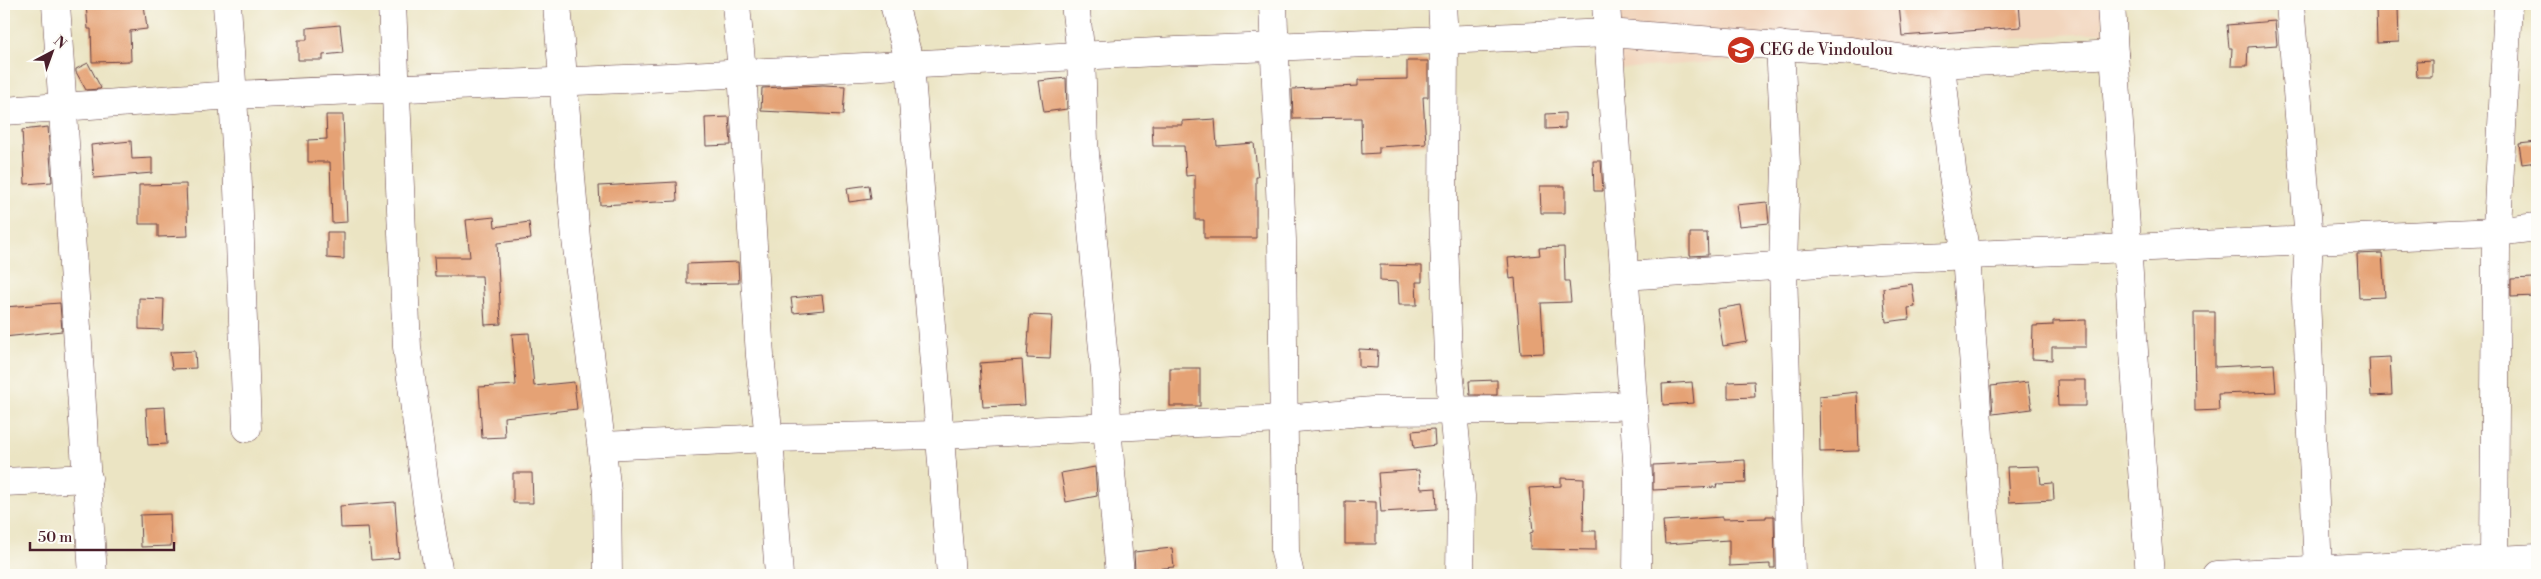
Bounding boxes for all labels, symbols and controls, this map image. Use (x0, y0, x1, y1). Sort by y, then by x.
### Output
north arrow (28, 28, 78, 78)
text: N (50, 33, 70, 53)
school or university icon: CEG de Vindoulou (1726, 35, 1756, 65)
place label: CEG de Vindoulou (1760, 40, 1893, 60)
scale bar (30, 519, 174, 551)
text: 50 m (38, 528, 72, 547)

